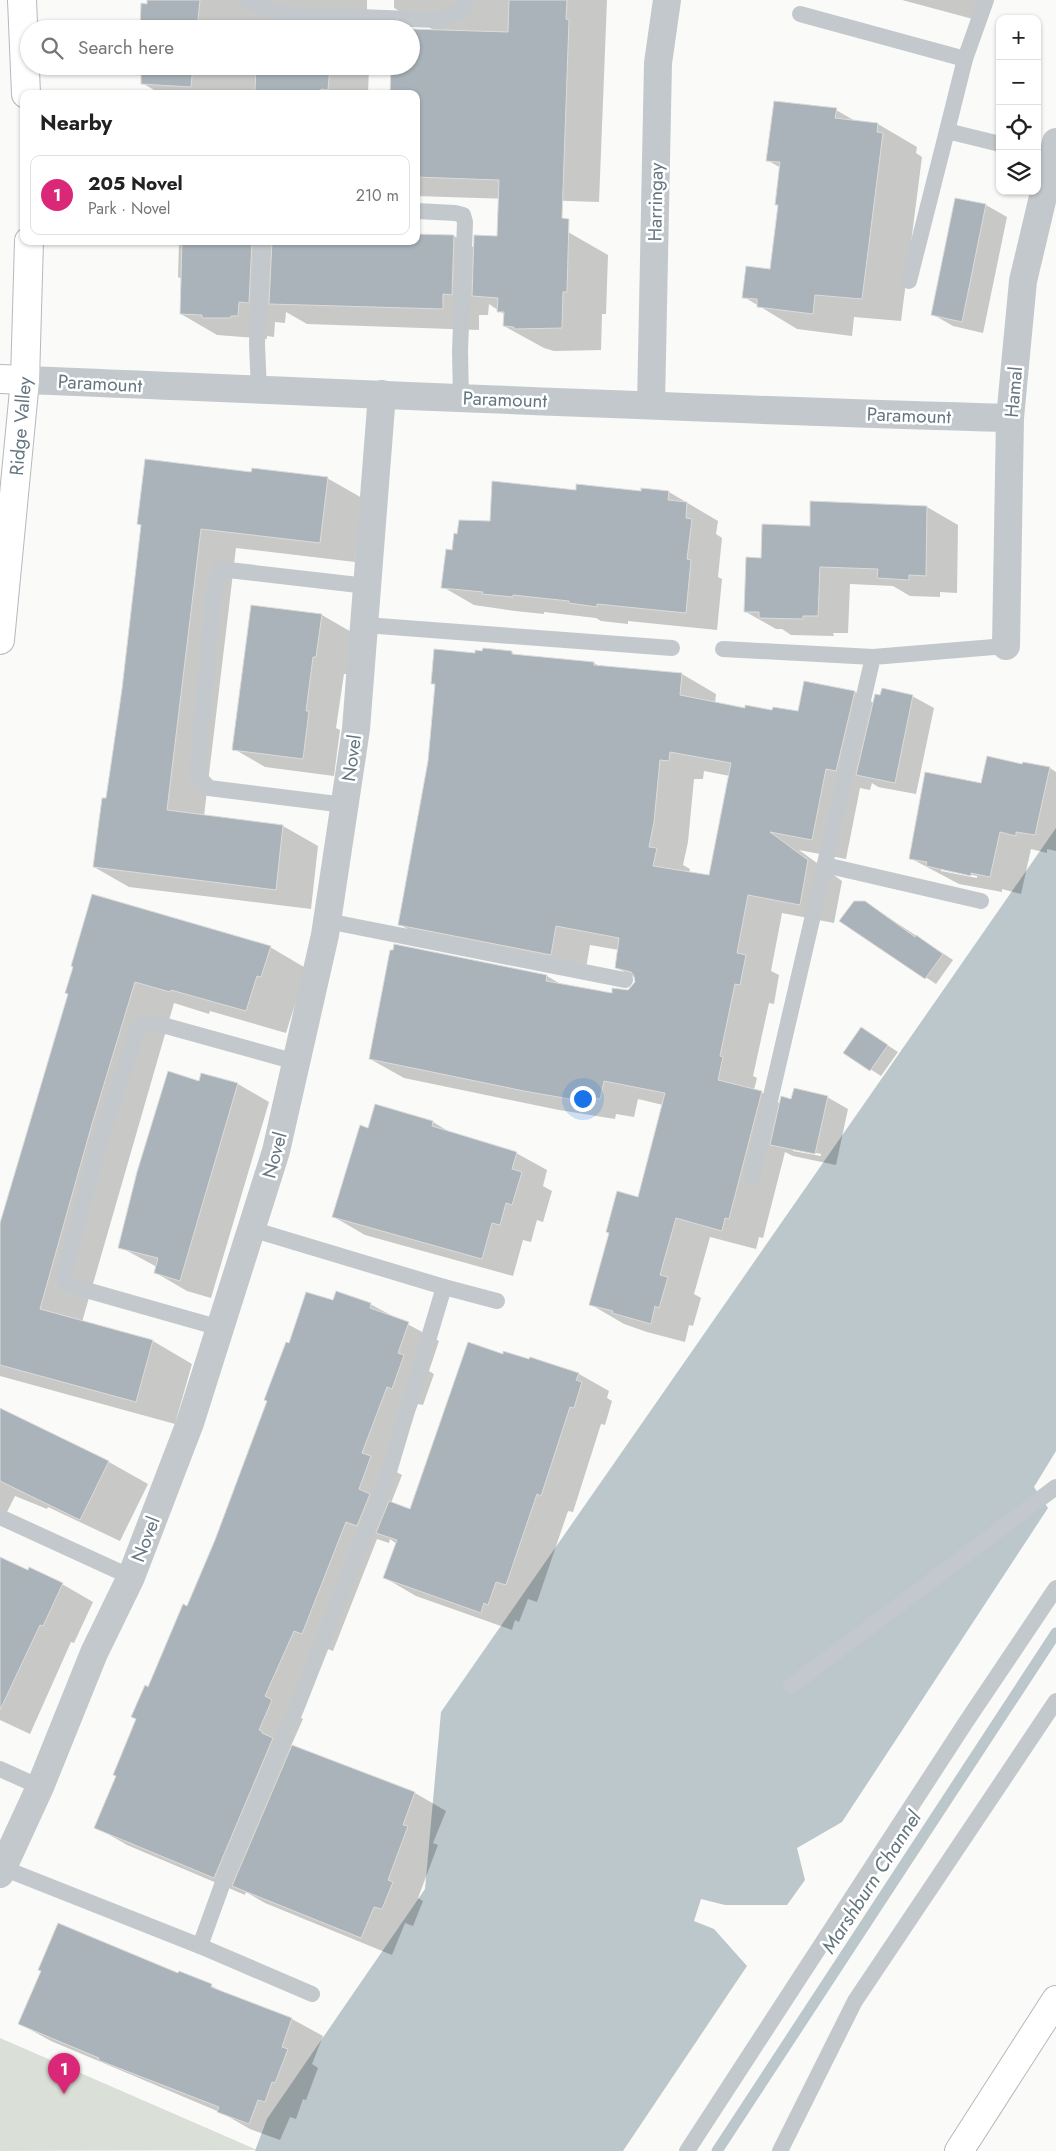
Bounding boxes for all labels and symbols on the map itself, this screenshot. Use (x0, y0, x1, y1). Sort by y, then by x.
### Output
street label: Harringay (641, 162, 670, 242)
street label: Hamal (998, 365, 1029, 419)
street label: Paramount (57, 368, 143, 399)
street label: Ridge Valley (3, 375, 38, 477)
street label: Paramount (462, 385, 548, 414)
street label: Paramount (866, 401, 952, 430)
street label: Novel (335, 733, 368, 783)
your location (570, 1086, 596, 1112)
street label: Novel (255, 1129, 294, 1181)
street label: Novel (124, 1512, 167, 1566)
water label: Marshburn Channel (814, 1804, 929, 1959)
pin: 1 (48, 2053, 80, 2094)

